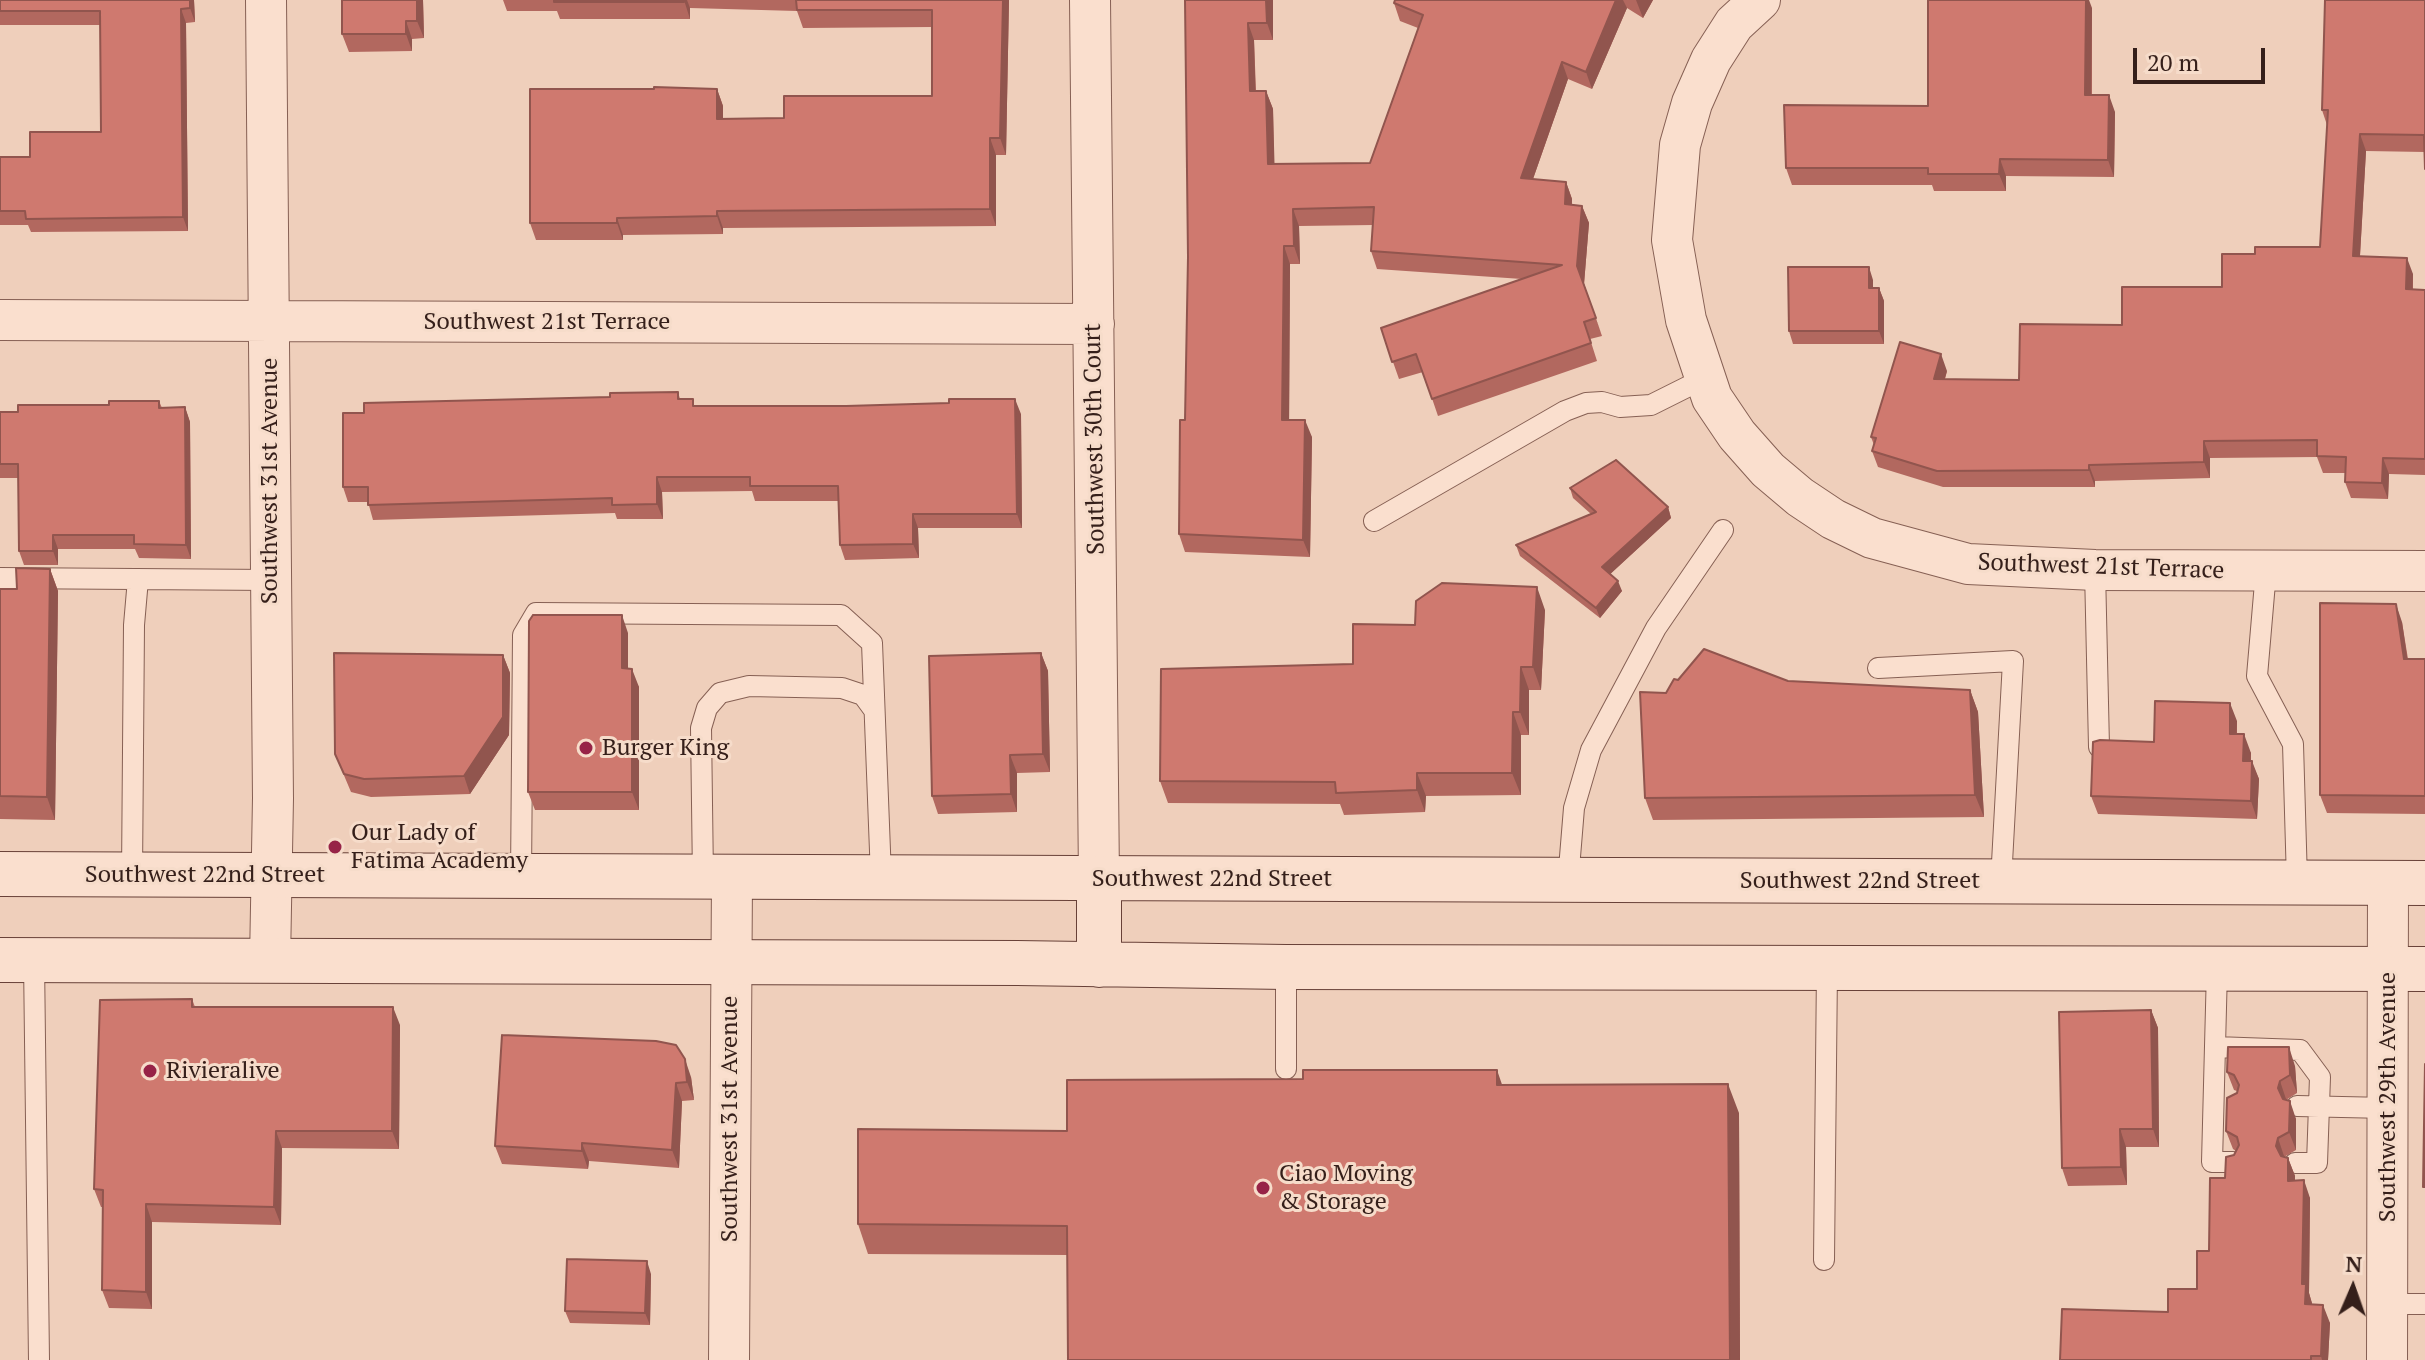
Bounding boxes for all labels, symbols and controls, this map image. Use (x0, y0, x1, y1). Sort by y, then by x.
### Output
scale bar (2137, 32, 2269, 82)
text: 20 m (2147, 46, 2199, 78)
street label: Southwest 21st Terrace (424, 308, 670, 336)
street label: Southwest 30th Court (1079, 323, 1111, 555)
street label: Southwest 31st Avenue (256, 358, 284, 604)
street label: Southwest 21st Terrace (1977, 548, 2225, 586)
place label: Burger King (602, 734, 729, 762)
marker: Burger King (577, 739, 595, 757)
place label: Our Lady of Fatima Academy (351, 819, 528, 875)
marker: Our Lady of Fatima Academy (326, 838, 344, 856)
street label: Southwest 22nd Street (85, 861, 325, 889)
street label: Southwest 22nd Street (1092, 865, 1332, 893)
street label: Southwest 22nd Street (1740, 867, 1980, 895)
street label: Southwest 29th Avenue (2374, 972, 2402, 1222)
street label: Southwest 31st Avenue (716, 996, 744, 1242)
place label: Rivieralive (166, 1057, 280, 1085)
marker: Rivieralive (141, 1062, 159, 1080)
place label: Ciao Moving & Storage (1279, 1160, 1413, 1216)
marker: Ciao Moving & Storage (1254, 1179, 1272, 1197)
north arrow (2313, 1248, 2393, 1328)
text: N (2345, 1249, 2363, 1278)

